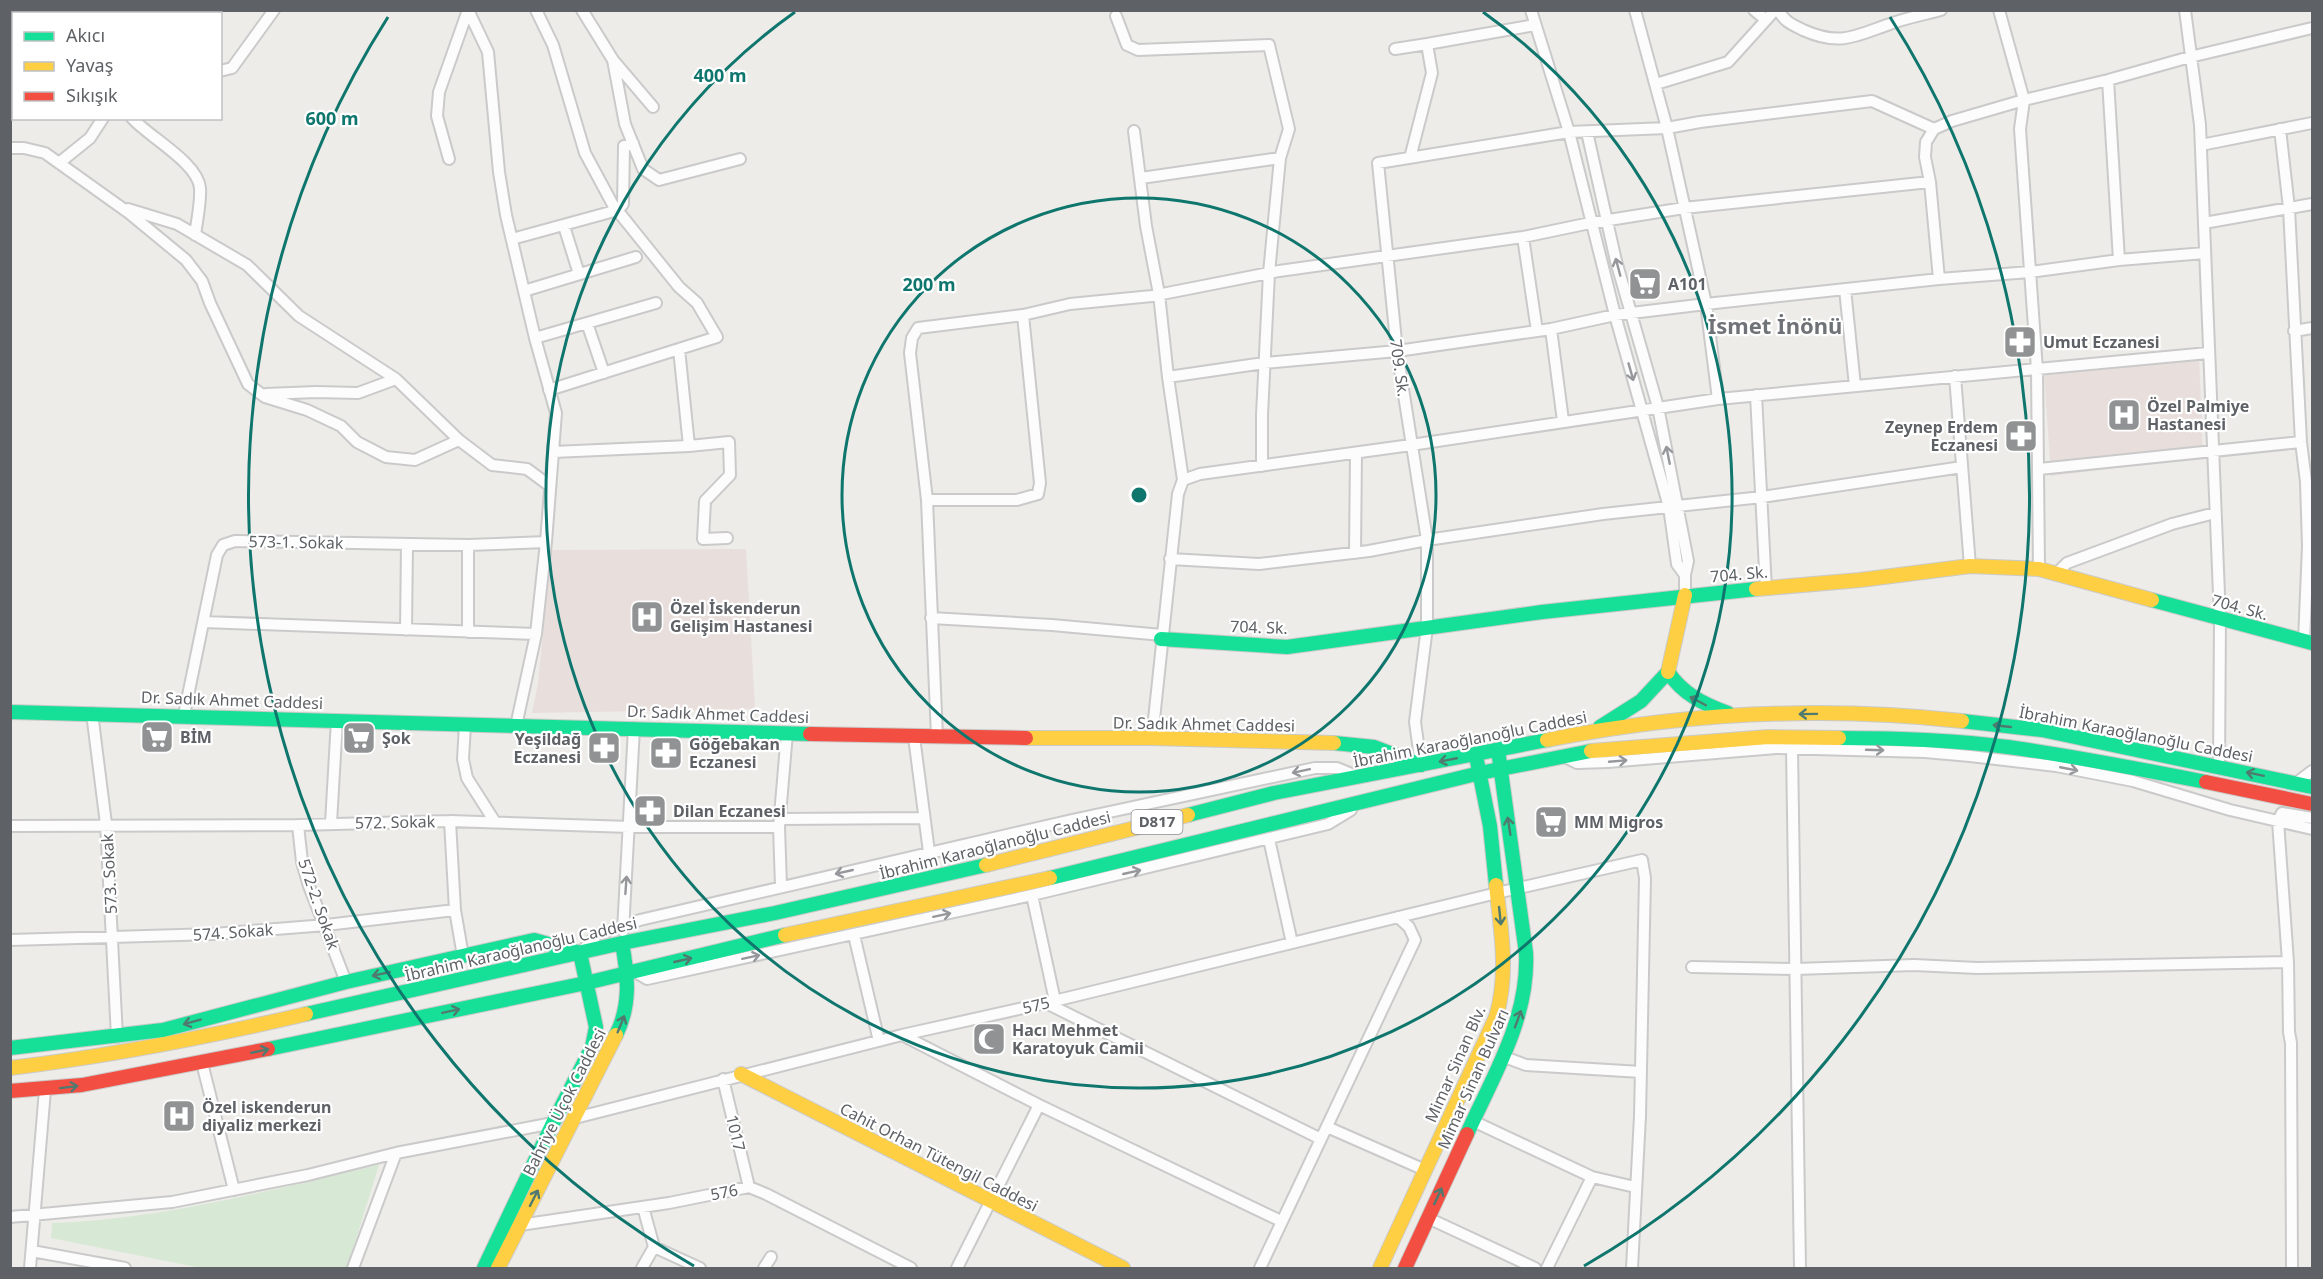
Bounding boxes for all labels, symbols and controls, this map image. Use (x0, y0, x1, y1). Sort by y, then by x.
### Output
legend (12, 12, 222, 120)
text: Akıcı (66, 23, 105, 47)
text: Yavaş (66, 53, 113, 77)
text: 400 m (693, 63, 747, 87)
text: Sıkışık (66, 83, 118, 107)
text: 600 m (305, 106, 359, 130)
one-way arrow (1612, 258, 1623, 277)
supermarket icon: A101 (1627, 266, 1663, 302)
text: 200 m (902, 272, 956, 296)
place label: A101 (1668, 273, 1707, 295)
district label: İsmet İnönü (1708, 310, 1842, 340)
pharmacy icon: Umut Eczanesi (2002, 324, 2038, 360)
place label: Umut Eczanesi (2043, 331, 2160, 353)
street label: 709. Sk. (1385, 338, 1415, 398)
one-way arrow (1626, 362, 1637, 381)
place label: Özel Palmiye Hastanesi (2147, 395, 2249, 435)
hospital icon: Özel Palmiye Hastanesi (2106, 397, 2142, 433)
place label: Zeynep Erdem Eczanesi (1885, 416, 1998, 456)
pharmacy icon: Zeynep Erdem Eczanesi (2003, 418, 2039, 454)
one-way arrow (1662, 446, 1673, 466)
centre of rings (1129, 485, 1149, 505)
street label: 573-1. Sokak (248, 530, 344, 554)
street label: 704. Sk. (1709, 561, 1769, 587)
street label: 704. Sk. (2209, 589, 2271, 625)
place label: Özel İskenderun Gelişim Hastanesi (670, 597, 812, 637)
hospital icon: Özel İskenderun Gelişim Hastanesi (629, 599, 665, 635)
street label: 704. Sk. (1230, 615, 1288, 639)
street label: Dr. Sadık Ahmet Caddesi (141, 686, 323, 714)
one-way arrow (1690, 695, 1707, 707)
street label: Dr. Sadık Ahmet Caddesi (627, 700, 809, 728)
street label: İbrahim Karaoğlanoğlu Caddesi (2017, 701, 2255, 767)
street label: İbrahim Karaoğlanoğlu Caddesi (1351, 706, 1589, 772)
one-way arrow (1798, 708, 1818, 719)
street label: Dr. Sadık Ahmet Caddesi (1113, 711, 1295, 737)
supermarket icon: BİM (139, 719, 175, 755)
supermarket icon: Şok (341, 720, 377, 756)
one-way arrow (1993, 720, 2013, 731)
place label: BİM (180, 726, 212, 748)
place label: Şok (382, 727, 411, 749)
place label: Yeşildağ Eczanesi (514, 728, 581, 768)
pharmacy icon: Yeşildağ Eczanesi (586, 730, 622, 766)
place label: Göğebakan Eczanesi (689, 733, 780, 773)
pharmacy icon: Göğebakan Eczanesi (648, 735, 684, 771)
one-way arrow (1865, 745, 1885, 756)
one-way arrow (1439, 754, 1459, 765)
one-way arrow (1607, 755, 1627, 766)
one-way arrow (2059, 764, 2078, 775)
one-way arrow (1292, 766, 1312, 777)
one-way arrow (2246, 768, 2266, 779)
pharmacy icon: Dilan Eczanesi (632, 793, 668, 829)
place label: Dilan Eczanesi (673, 800, 786, 822)
supermarket icon: MM Migros (1533, 804, 1569, 840)
street label: İbrahim Karaoğlanoğlu Caddesi (877, 806, 1113, 884)
street label: 572. Sokak (355, 810, 436, 834)
road number: D817 (1132, 810, 1182, 834)
place label: MM Migros (1574, 811, 1663, 833)
one-way arrow (1504, 817, 1515, 836)
street label: 573. Sokak (96, 833, 122, 915)
street label: 572-2. Sokak (293, 856, 345, 953)
one-way arrow (1122, 865, 1141, 877)
one-way arrow (835, 866, 854, 878)
one-way arrow (621, 876, 632, 895)
one-way arrow (1495, 906, 1506, 925)
one-way arrow (931, 909, 951, 920)
street label: İbrahim Karaoğlanoğlu Caddesi (403, 912, 639, 986)
street label: 574. Sokak (192, 918, 274, 946)
one-way arrow (741, 951, 760, 962)
one-way arrow (673, 953, 692, 965)
one-way arrow (371, 969, 390, 981)
street label: 575 (1020, 991, 1052, 1019)
street label: Mimar Sinan Blv. (1419, 1002, 1491, 1126)
one-way arrow (441, 1005, 461, 1016)
street label: Mimar Sinan Bulvarı (1432, 1005, 1514, 1153)
one-way arrow (1514, 1010, 1525, 1029)
one-way arrow (616, 1015, 627, 1033)
one-way arrow (182, 1017, 201, 1029)
place label: Hacı Mehmet Karatoyuk Camii (1012, 1019, 1144, 1059)
mosque icon: Hacı Mehmet Karatoyuk Camii (971, 1021, 1007, 1057)
street label: Bahriye Üçok Caddesi (517, 1025, 611, 1179)
one-way arrow (250, 1045, 270, 1056)
one-way arrow (58, 1081, 78, 1092)
place label: Özel iskenderun diyaliz merkezi (202, 1096, 331, 1136)
street label: Cahit Orhan Tütengil Caddesi (836, 1097, 1042, 1217)
hospital icon: Özel iskenderun diyaliz merkezi (161, 1098, 197, 1134)
street label: 1017 (721, 1113, 751, 1153)
street label: 576 (708, 1179, 740, 1205)
one-way arrow (1433, 1188, 1444, 1206)
one-way arrow (529, 1189, 540, 1207)

